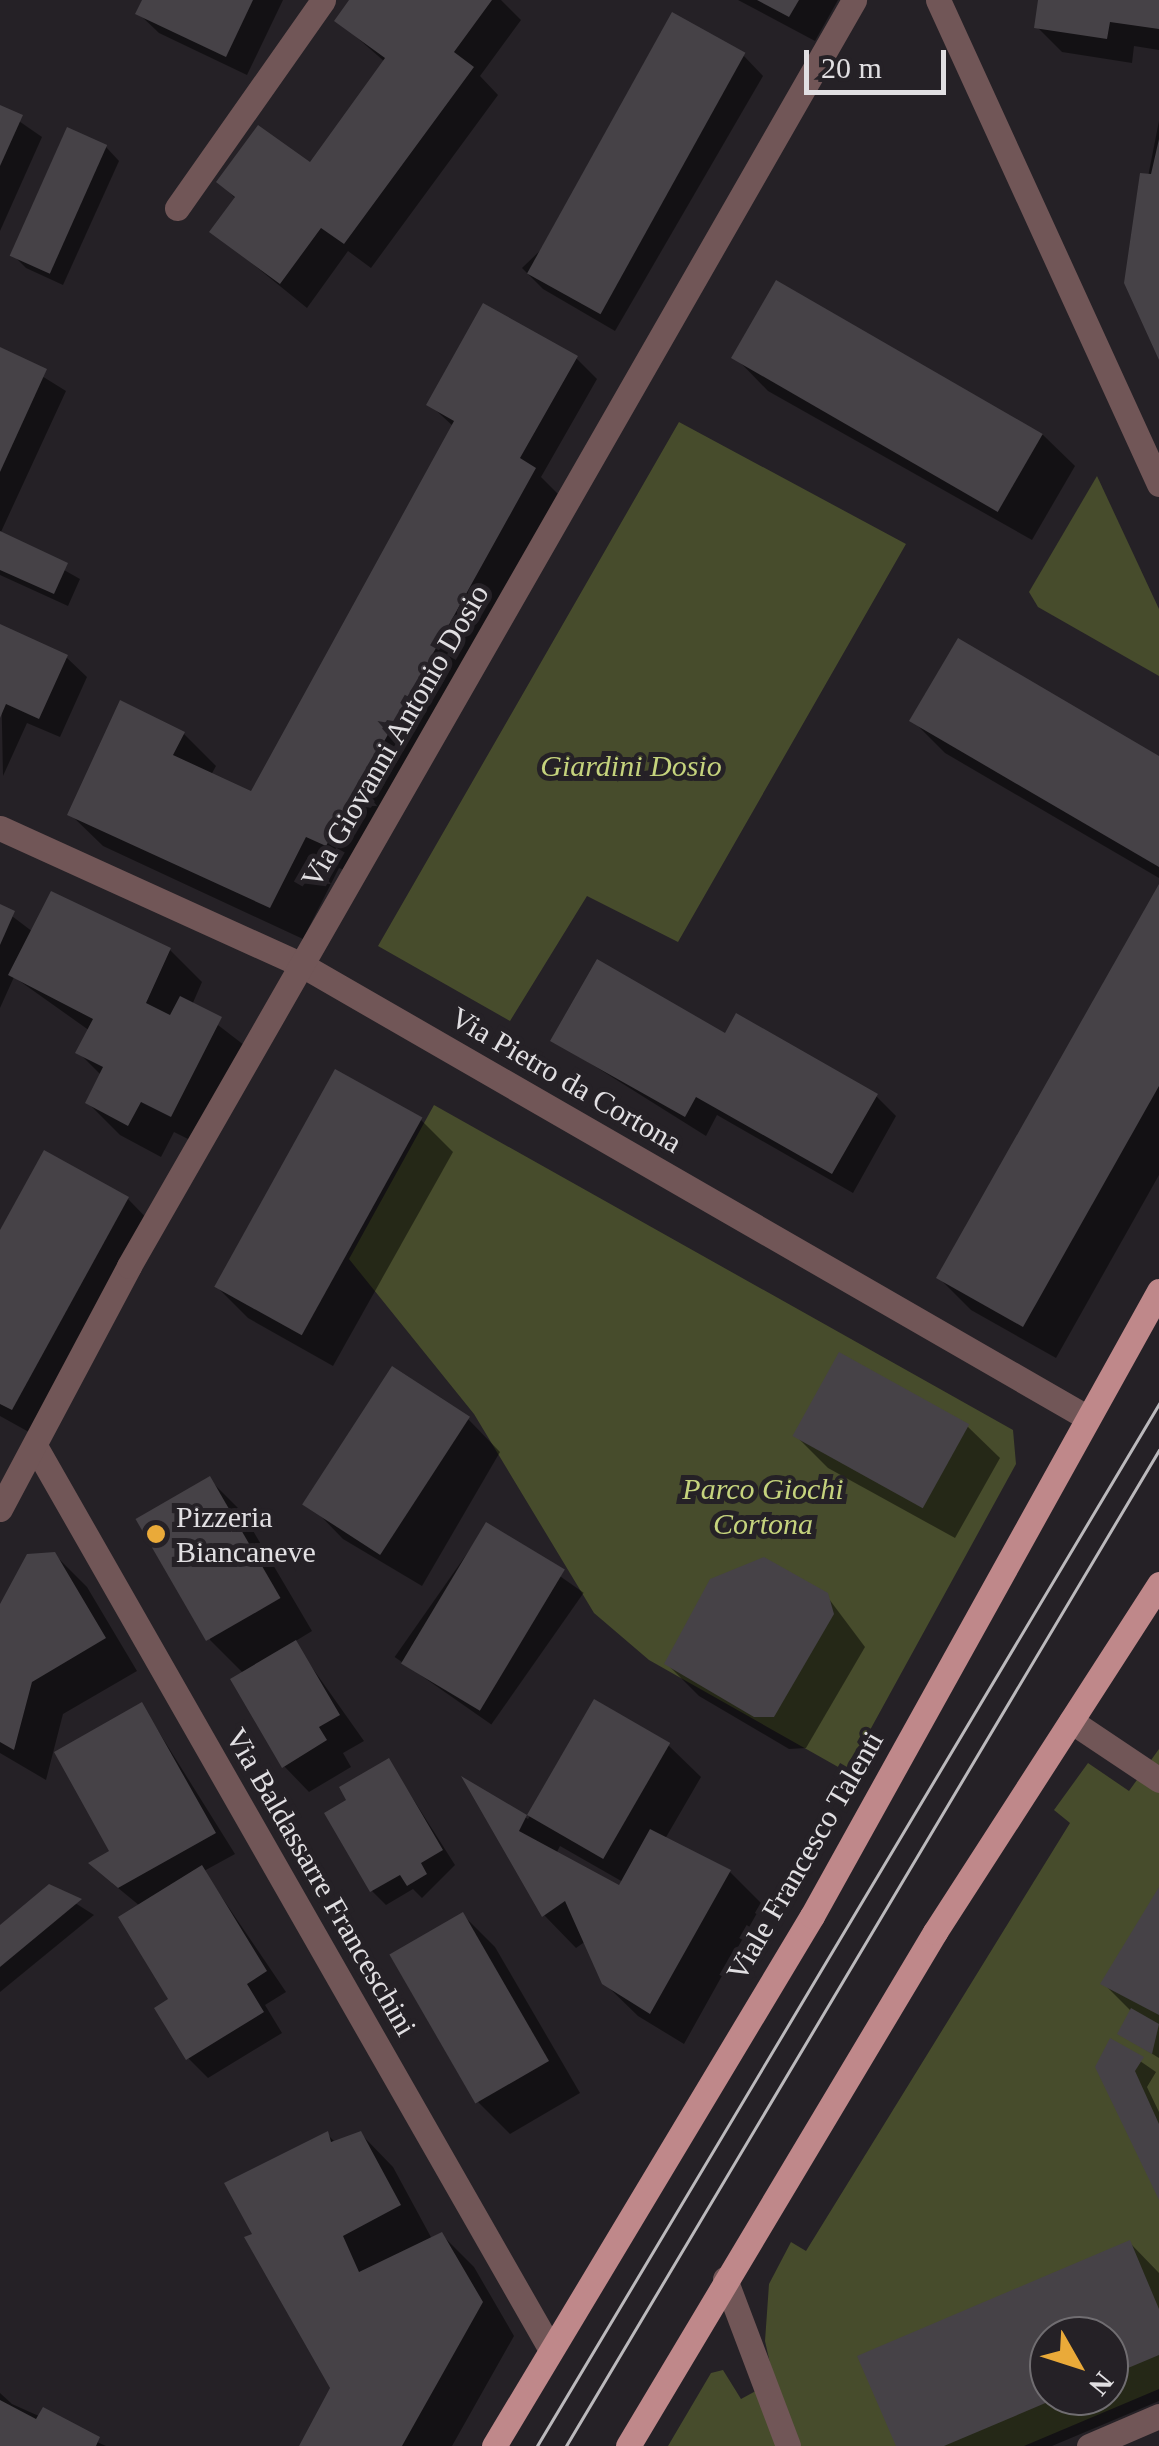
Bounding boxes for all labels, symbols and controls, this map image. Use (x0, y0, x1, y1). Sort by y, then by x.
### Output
scale bar (809, 30, 952, 92)
text: 20 m (821, 51, 882, 84)
street label: Via Giovanni Antonio Dosio (293, 577, 497, 895)
park label: Giardini Dosio (540, 748, 722, 784)
street label: Via Pietro da Cortona (444, 999, 688, 1161)
park label: Parco Giochi Cortona (682, 1471, 844, 1542)
place label: Pizzeria Biancaneve (176, 1499, 316, 1570)
marker: Pizzeria Biancaneve (145, 1523, 167, 1545)
street label: Via Baldassarre Franceschini (218, 1722, 424, 2042)
street label: Viale Francesco Talenti (719, 1725, 891, 1987)
north arrow (1029, 2316, 1129, 2416)
text: N (1083, 2366, 1120, 2402)

